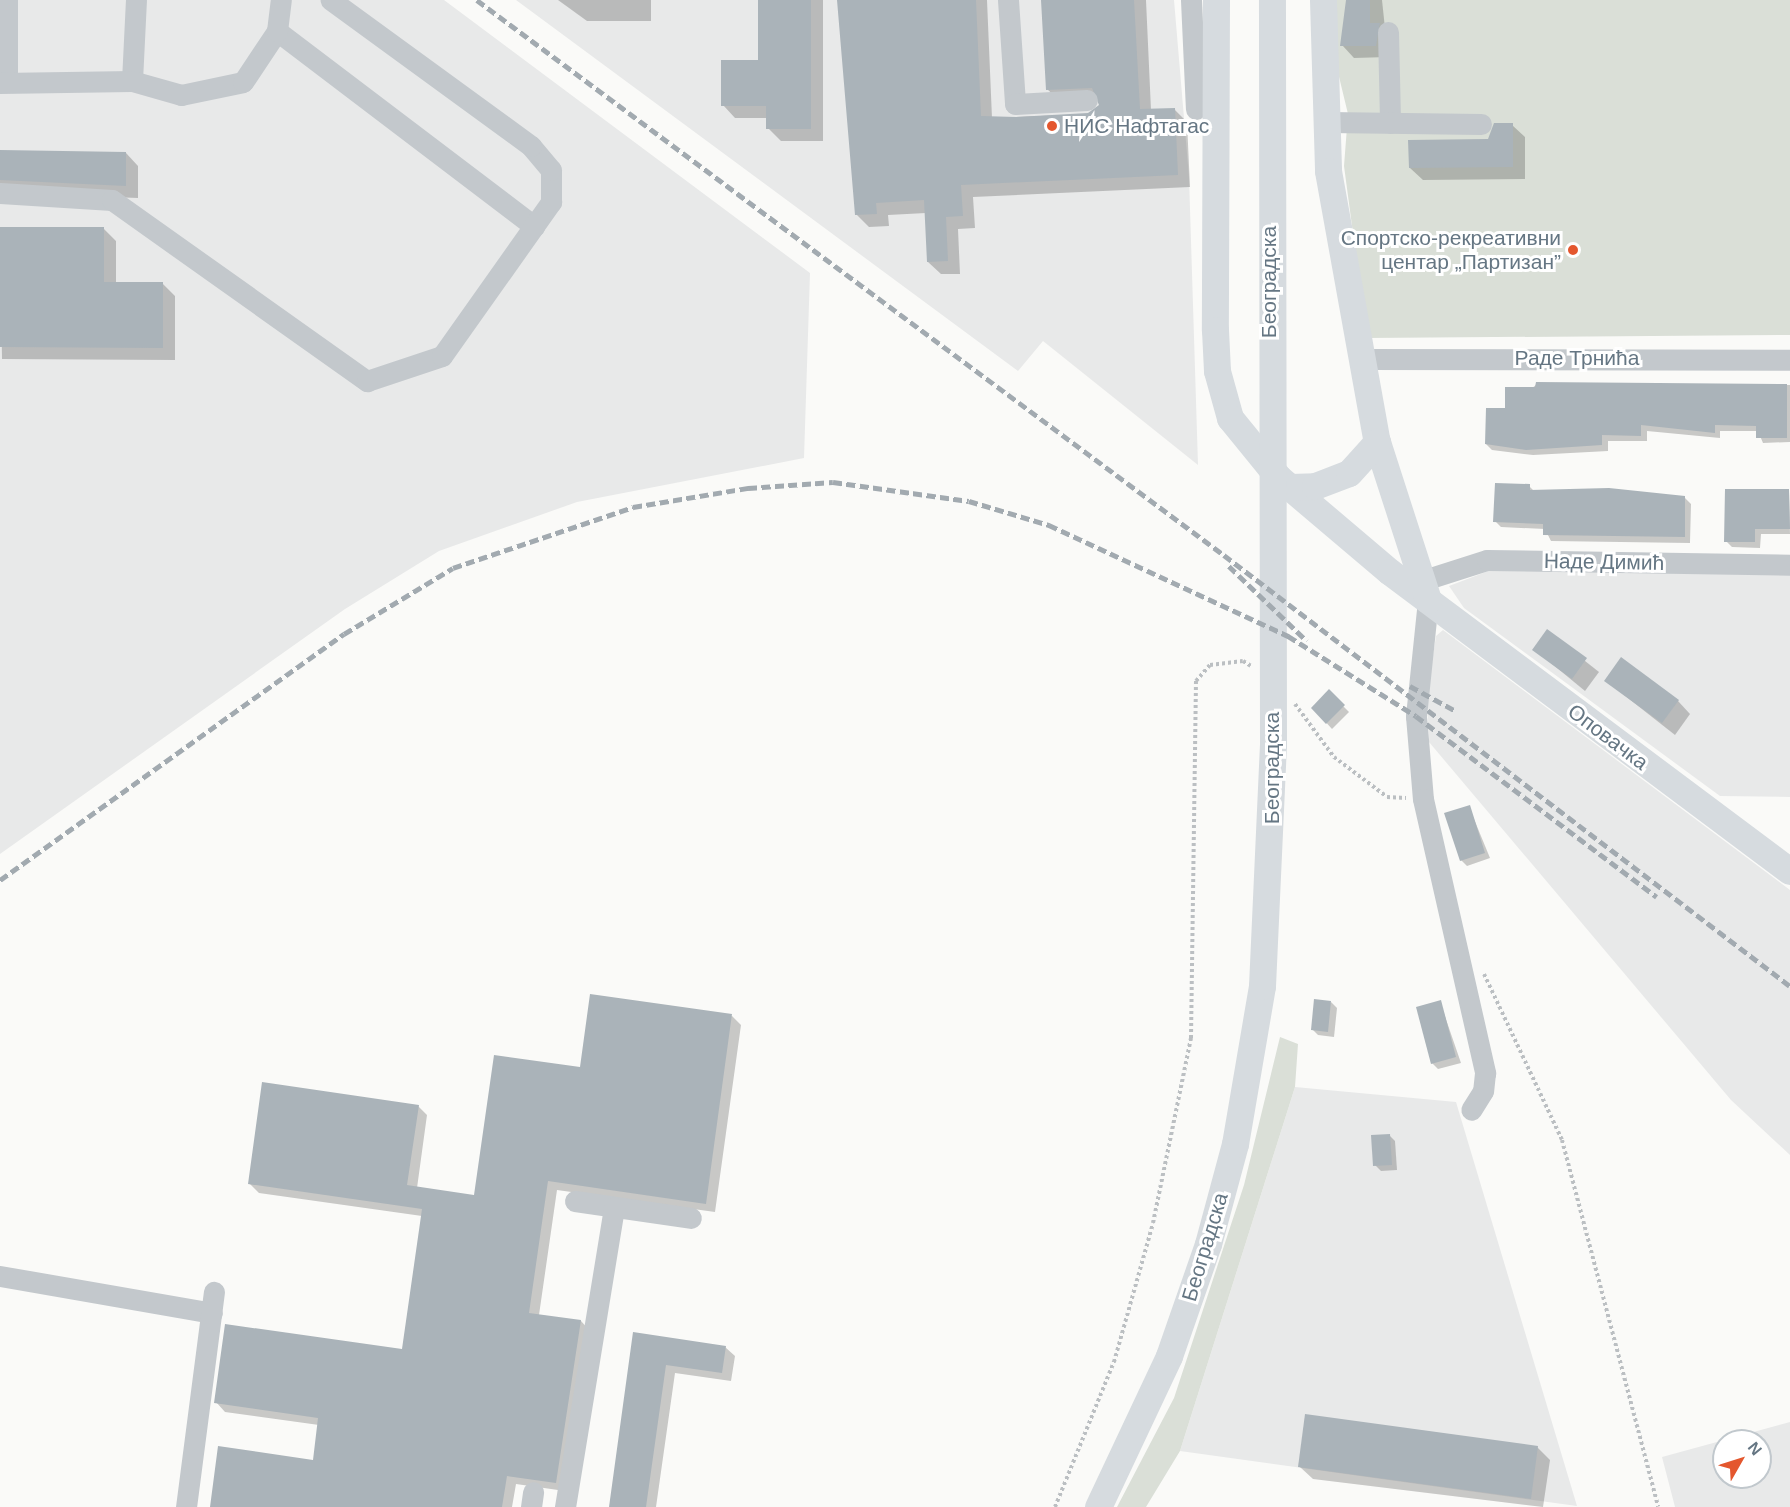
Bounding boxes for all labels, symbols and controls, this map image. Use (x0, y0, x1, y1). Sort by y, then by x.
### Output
place label: НИС Нафтагас (1064, 113, 1209, 139)
marker: НИС Нафтагас (1045, 119, 1059, 133)
place label: Спортско-рекреативни центар „Партизан” (1341, 225, 1561, 275)
street label: Београдска (1256, 226, 1282, 338)
marker: Спортско-рекреативни центар „Партизан” (1566, 243, 1580, 257)
street label: Раде Трнића (1515, 345, 1639, 371)
street label: Наде Димић (1544, 548, 1664, 576)
street label: Оповачка (1563, 699, 1653, 775)
street label: Београдска (1259, 712, 1285, 824)
street label: Београдска (1177, 1190, 1233, 1304)
north arrow (1712, 1429, 1772, 1489)
text: N (1745, 1439, 1765, 1458)

